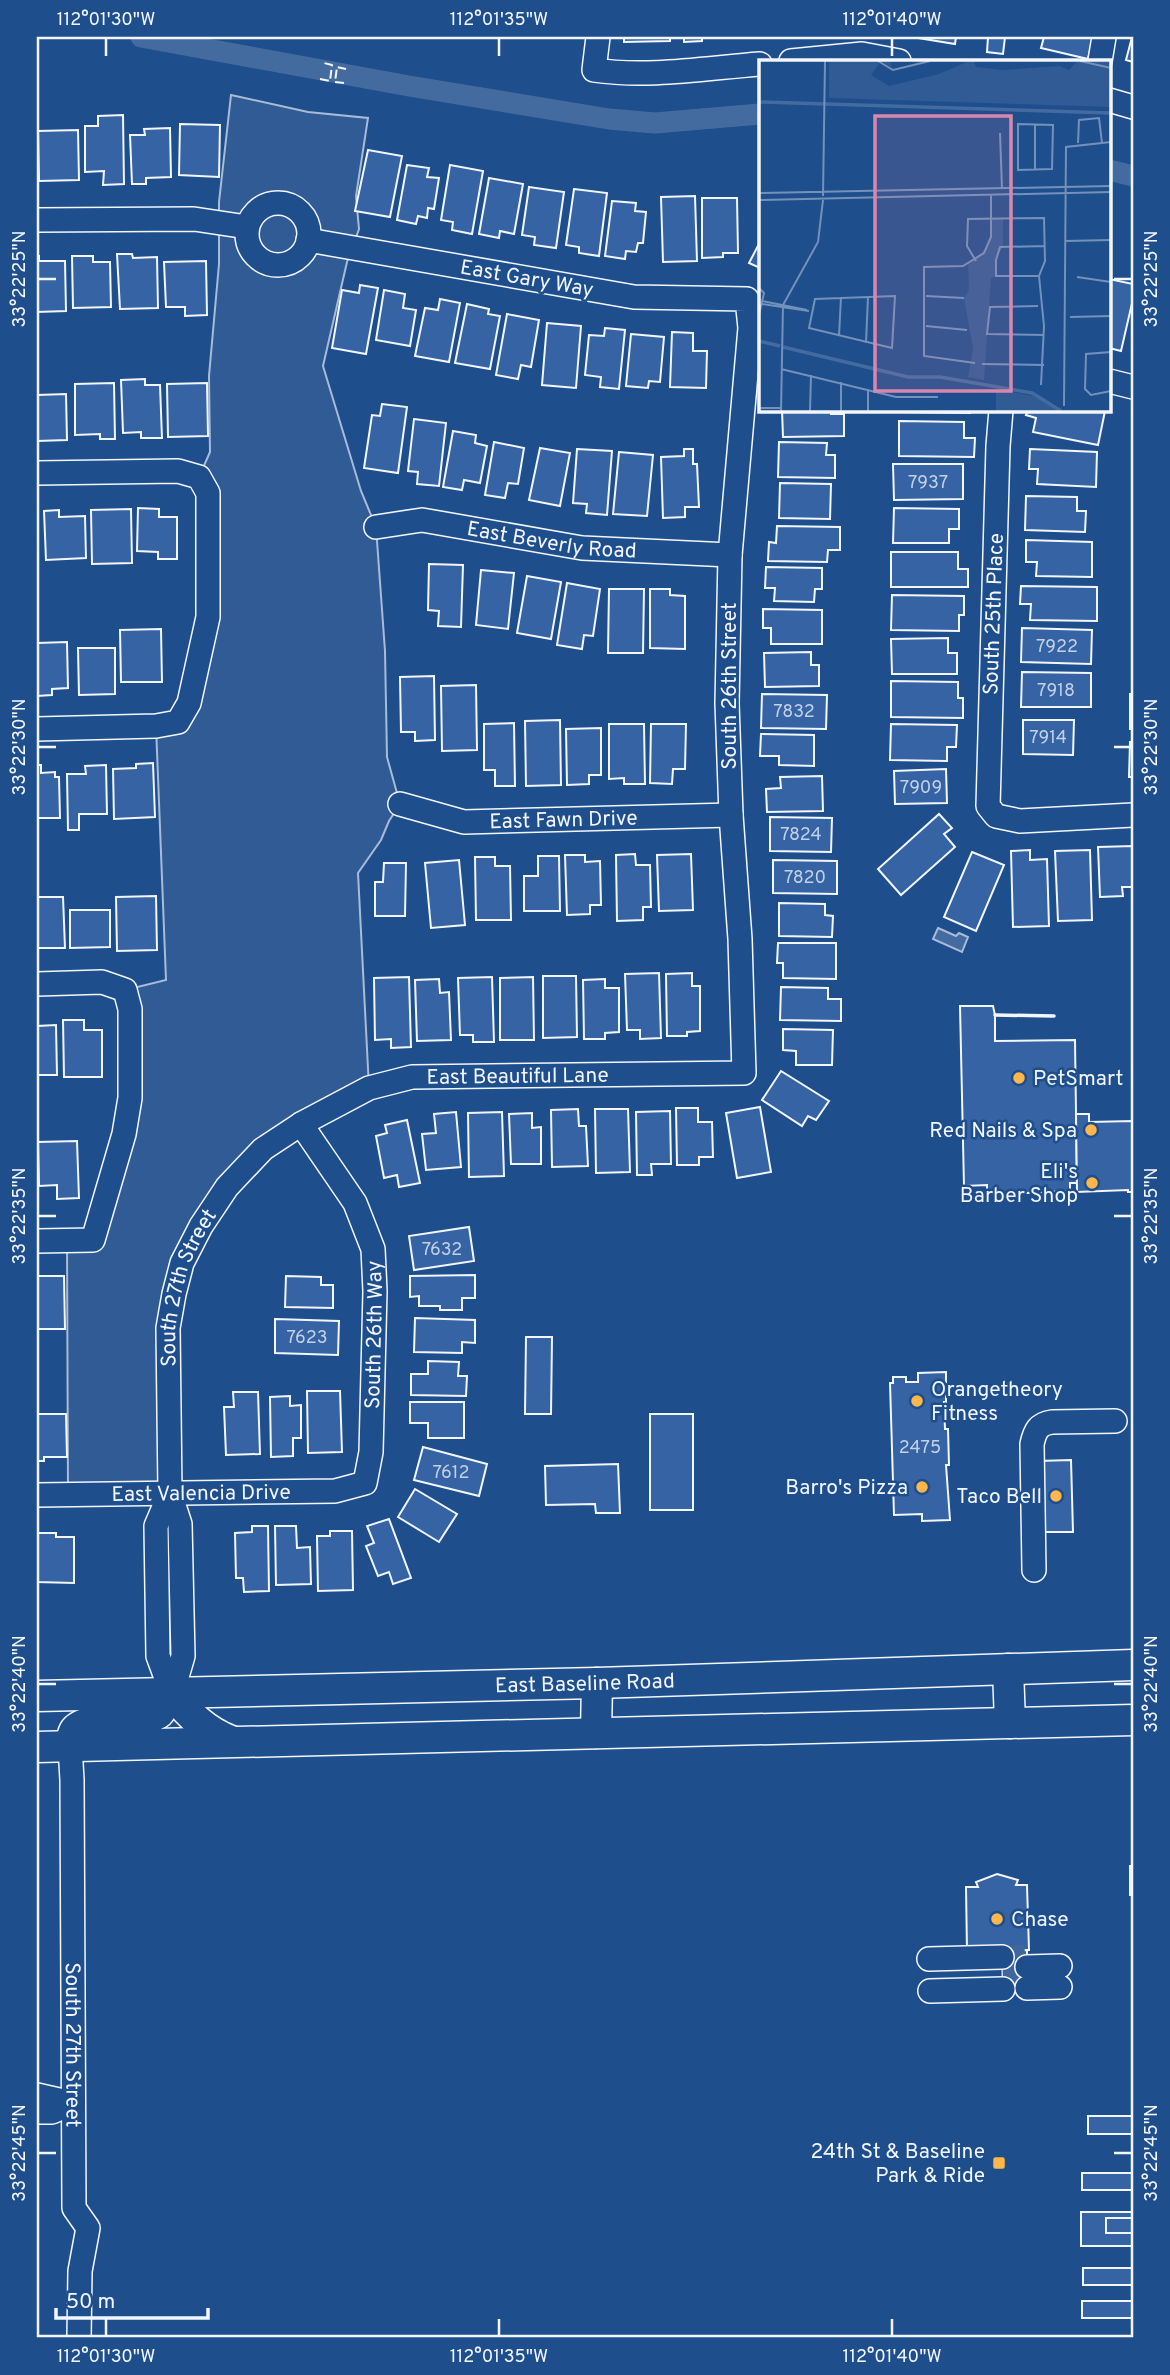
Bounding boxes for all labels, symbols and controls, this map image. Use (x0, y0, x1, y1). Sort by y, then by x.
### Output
text: 112°01'30"W (57, 9, 155, 32)
text: 112°01'35"W (450, 9, 548, 32)
text: 112°01'40"W (842, 9, 942, 32)
inset map (759, 60, 1110, 411)
text: 33°22'25"N (9, 230, 32, 328)
text: 33°22'25"N (1141, 230, 1164, 328)
street label: East Gary Way (458, 254, 596, 304)
house number: 7937 (908, 472, 948, 495)
street label: East Beverly Road (465, 516, 637, 566)
street label: South 25th Place (978, 533, 1011, 696)
street label: South 26th Street (717, 602, 744, 770)
house number: 7922 (1036, 636, 1078, 659)
house number: 7918 (1037, 680, 1075, 703)
text: 33°22'30"N (9, 698, 32, 796)
text: 33°22'30"N (1141, 698, 1164, 796)
house number: 7832 (773, 701, 815, 724)
house number: 7914 (1029, 727, 1067, 750)
house number: 7909 (900, 777, 942, 800)
street label: East Fawn Drive (489, 805, 638, 836)
house number: 7824 (780, 824, 822, 847)
house number: 7820 (784, 867, 826, 890)
street label: East Beautiful Lane (426, 1063, 609, 1092)
place label: PetSmart (1033, 1066, 1124, 1093)
marker: PetSmart (1011, 1070, 1027, 1086)
place label: Red Nails & Spa (929, 1118, 1077, 1145)
marker: Red Nails & Spa (1083, 1122, 1099, 1138)
place label: Eli's Barber Shop (960, 1159, 1078, 1210)
text: 33°22'35"N (9, 1168, 32, 1264)
text: 33°22'35"N (1141, 1168, 1164, 1264)
marker: Eli's Barber Shop (1084, 1175, 1100, 1191)
street label: South 27th Street (156, 1204, 224, 1367)
house number: 7632 (422, 1239, 462, 1262)
street label: South 26th Way (360, 1260, 390, 1409)
house number: 7623 (286, 1327, 328, 1350)
place label: Orangetheory Fitness (931, 1377, 1063, 1428)
marker: Orangetheory Fitness (909, 1393, 925, 1409)
house number: 2475 (899, 1437, 941, 1460)
house number: 7612 (433, 1462, 469, 1485)
place label: Barro's Pizza (785, 1475, 908, 1502)
marker: Barro's Pizza (914, 1479, 930, 1495)
street label: East Valencia Drive (111, 1480, 291, 1509)
place label: Taco Bell (956, 1484, 1042, 1511)
marker: Taco Bell (1048, 1488, 1064, 1504)
text: 33°22'40"N (9, 1635, 32, 1733)
text: 33°22'40"N (1141, 1635, 1164, 1733)
street label: East Baseline Road (495, 1668, 675, 1700)
place label: Chase (1011, 1907, 1069, 1934)
marker: Chase (989, 1911, 1005, 1927)
street label: South 27th Street (58, 1962, 86, 2128)
text: 33°22'45"N (9, 2104, 32, 2202)
text: 33°22'45"N (1141, 2104, 1164, 2202)
place label: 24th St & Baseline Park & Ride (810, 2139, 985, 2190)
marker: 24th St & Baseline Park & Ride (991, 2155, 1007, 2171)
scale bar (56, 2277, 208, 2321)
text: 50 m (66, 2289, 115, 2316)
text: 112°01'30"W (57, 2346, 155, 2369)
text: 112°01'35"W (450, 2346, 548, 2369)
text: 112°01'40"W (842, 2346, 942, 2369)

